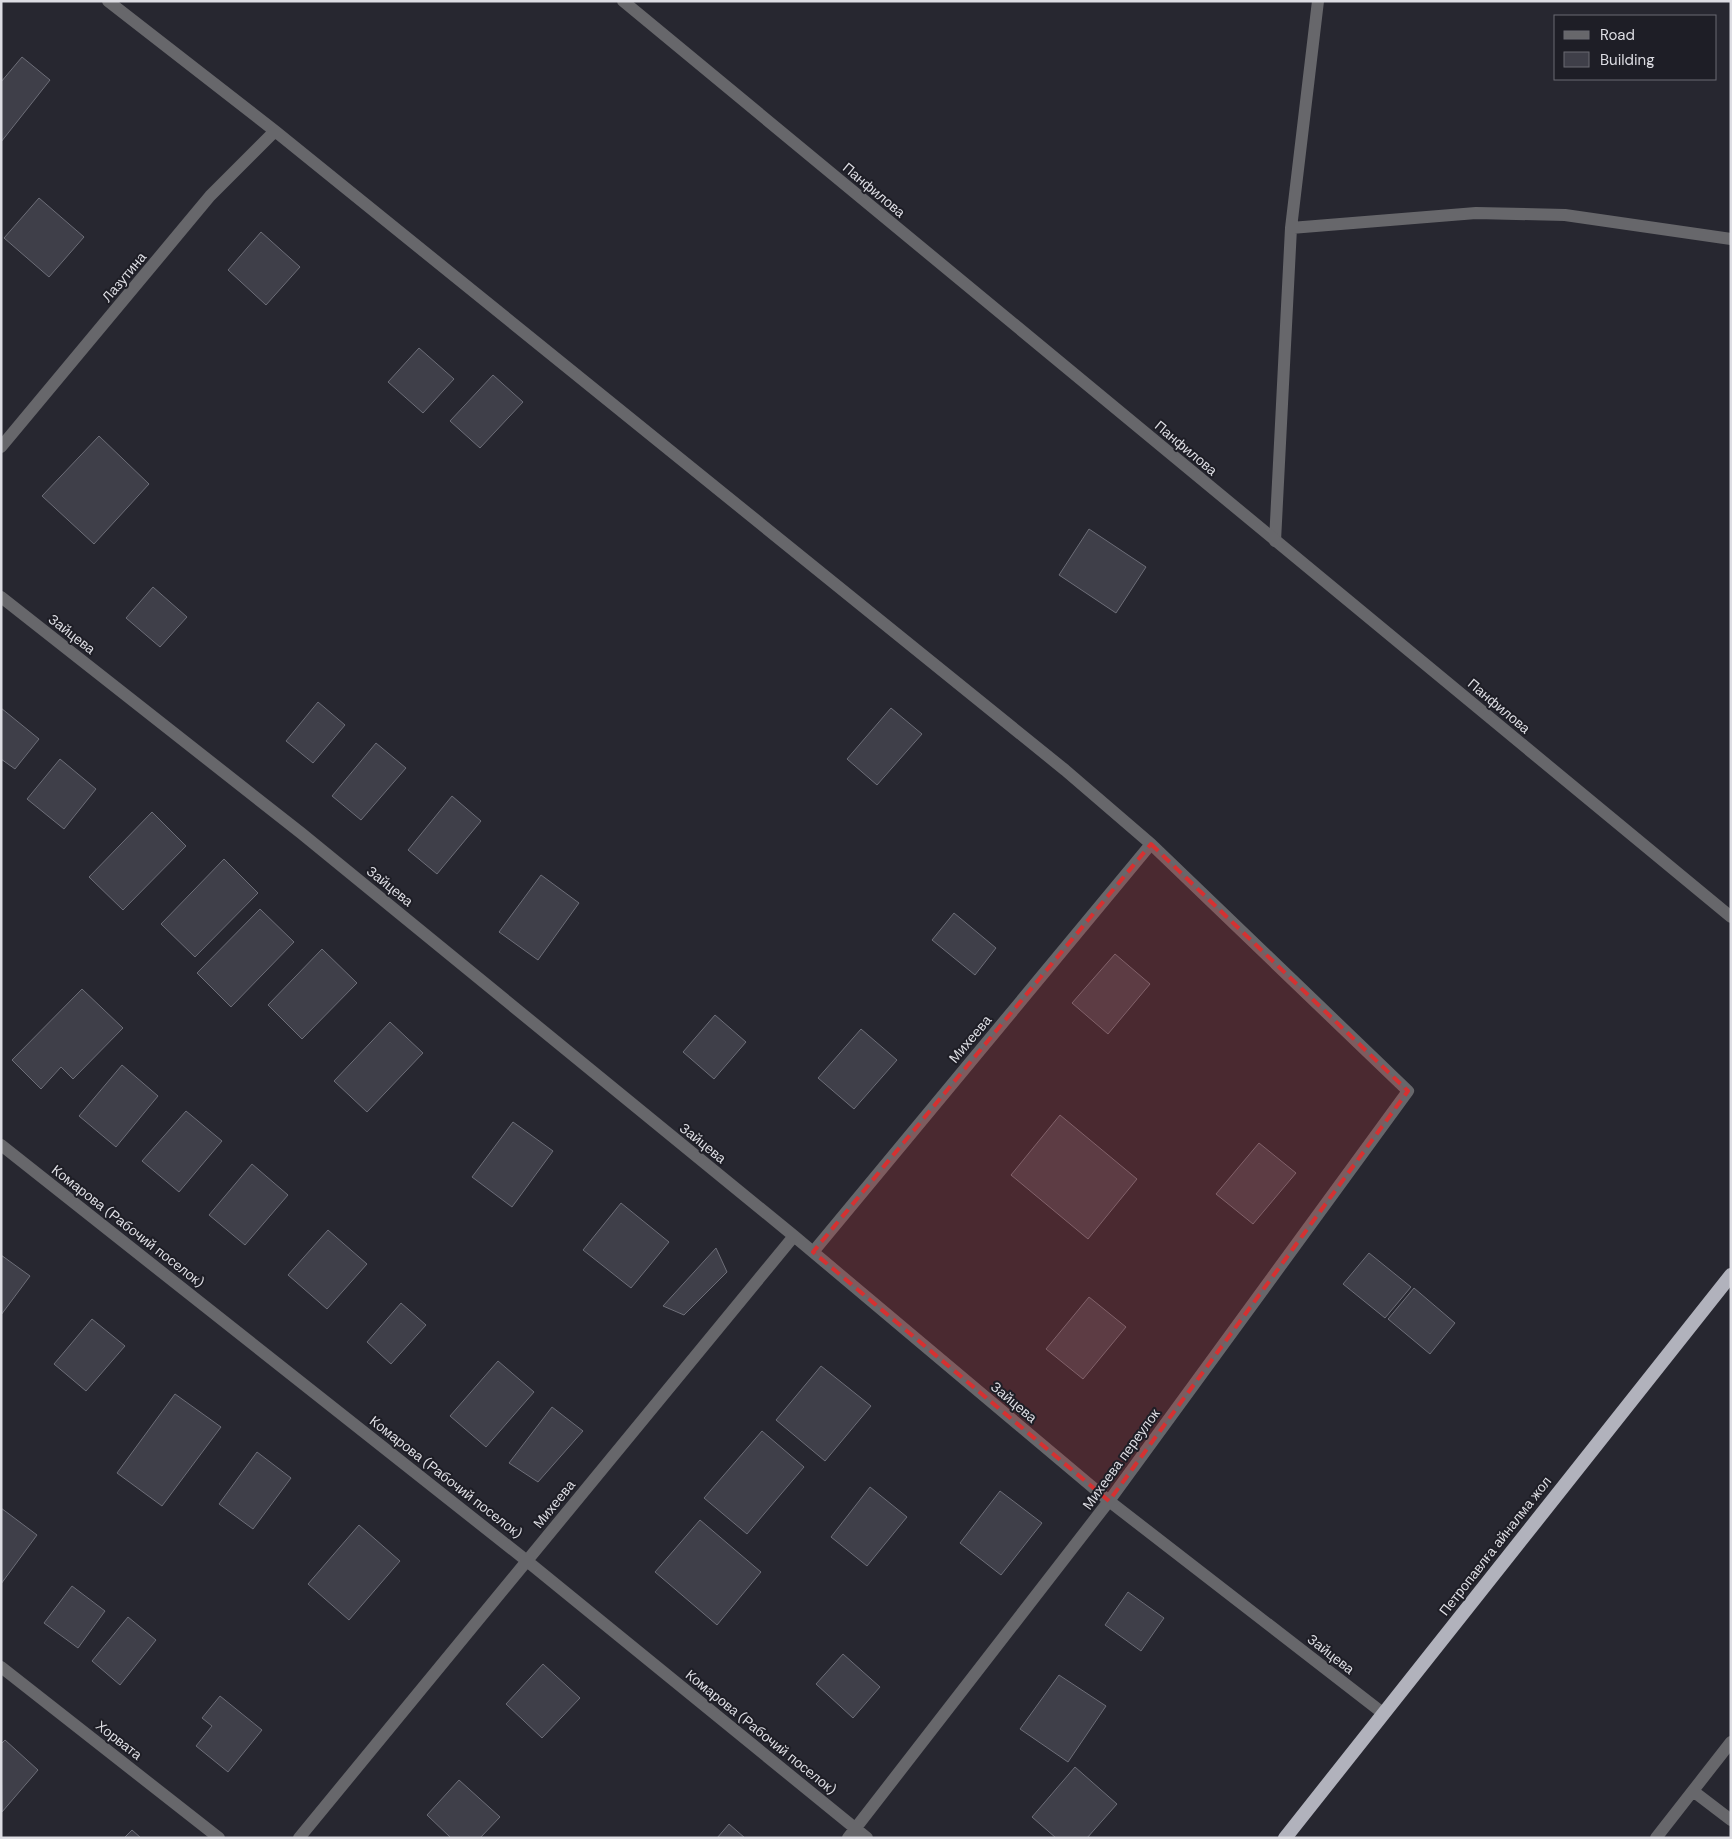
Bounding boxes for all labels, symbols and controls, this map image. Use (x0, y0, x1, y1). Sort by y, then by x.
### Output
legend (1554, 15, 1717, 80)
text: Road (1600, 25, 1635, 45)
text: Building (1600, 50, 1655, 70)
street label: Панфилова (839, 159, 909, 221)
street label: Лазутина (98, 248, 150, 306)
street label: Панфилова (1151, 417, 1221, 479)
street label: Зайцева (45, 610, 99, 658)
street label: Панфилова (1464, 675, 1534, 737)
street label: Зайцева (363, 862, 417, 910)
street label: Михеева (945, 1011, 995, 1067)
street label: Зайцева (676, 1119, 730, 1167)
street label: Комарова (Рабочий поселок) (48, 1161, 208, 1291)
street label: Зайцева (987, 1377, 1041, 1427)
street label: Михеева переулок (1078, 1404, 1164, 1513)
street label: Комарова (Рабочий поселок) (366, 1412, 526, 1542)
street label: Петропавлға айналма жол (1435, 1473, 1555, 1619)
street label: Михеева (529, 1476, 579, 1532)
street label: Зайцева (1304, 1630, 1358, 1678)
street label: Комарова (Рабочий поселок) (682, 1666, 840, 1798)
street label: Хорвата (92, 1716, 146, 1764)

